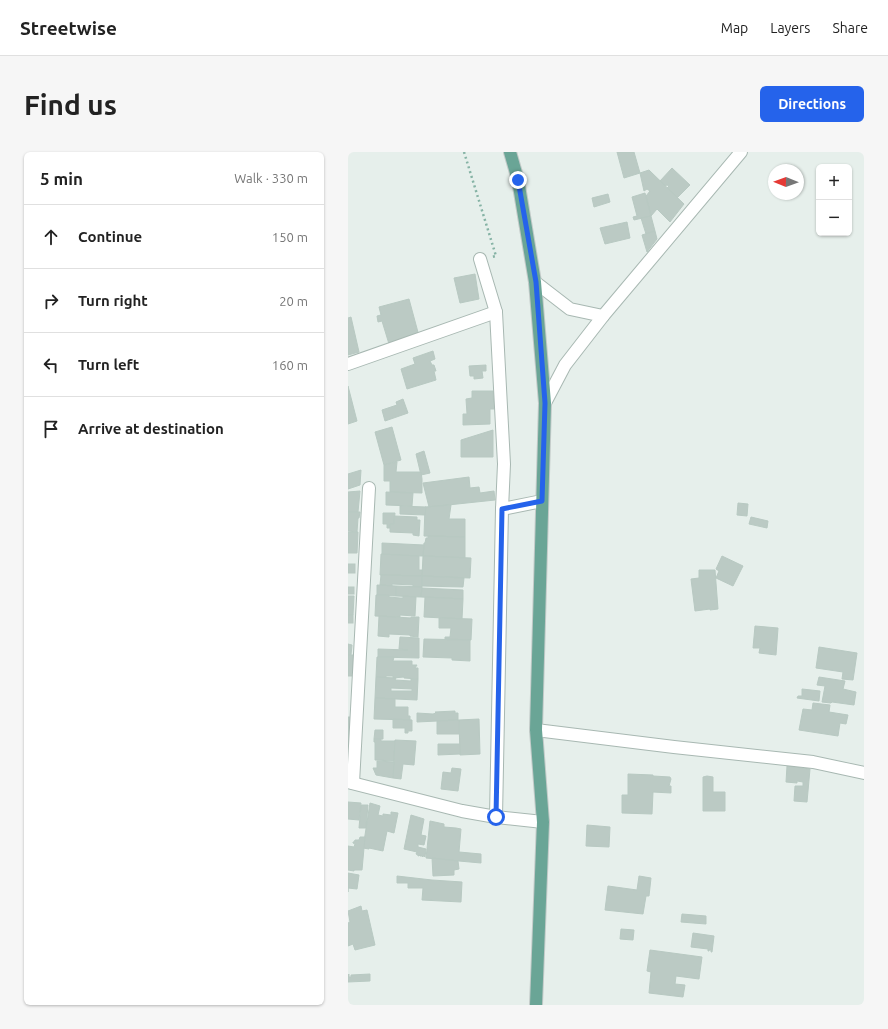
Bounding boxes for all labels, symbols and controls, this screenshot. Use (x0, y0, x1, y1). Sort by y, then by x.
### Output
text: Streetwise (20, 17, 117, 39)
text: Map (721, 20, 748, 36)
text: Layers (770, 20, 810, 36)
text: Share (832, 20, 868, 36)
button: Directions (760, 86, 864, 122)
text: Find us (24, 89, 117, 120)
north arrow (768, 164, 804, 200)
map controls (816, 164, 852, 236)
button: + (816, 164, 852, 200)
text: 5 min (40, 169, 83, 188)
text: Walk · 330 m (234, 171, 308, 185)
route end (509, 171, 527, 189)
button: − (816, 200, 852, 236)
icon: ahead (40, 226, 62, 248)
text: Continue (78, 228, 142, 245)
text: 150 m (272, 230, 308, 244)
icon: right (40, 290, 62, 312)
text: Turn right (78, 292, 148, 309)
text: 20 m (279, 294, 308, 308)
icon: left (40, 354, 62, 376)
text: Turn left (78, 356, 139, 373)
text: 160 m (272, 358, 308, 372)
icon: arrive (40, 418, 62, 440)
text: Arrive at destination (78, 420, 224, 437)
route start (487, 808, 505, 826)

